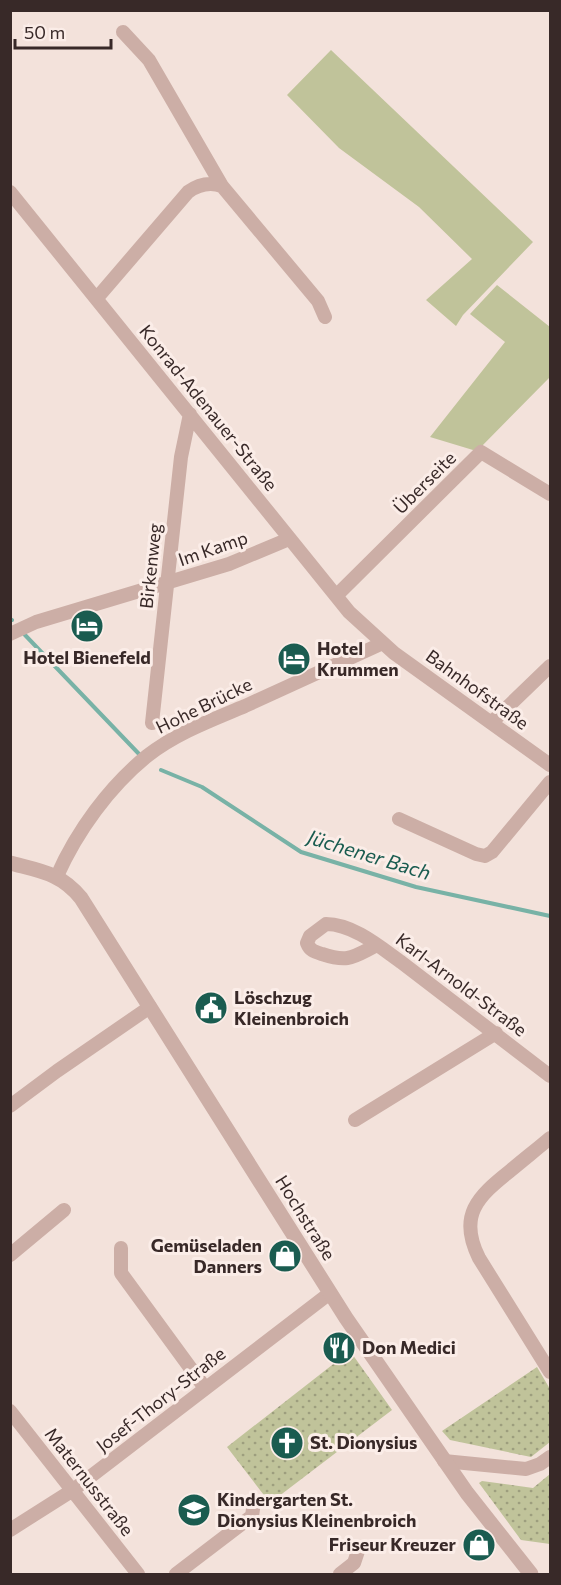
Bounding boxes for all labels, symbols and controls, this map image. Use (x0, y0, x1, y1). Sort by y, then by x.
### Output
scale bar (15, 12, 111, 50)
text: 50 m (24, 21, 65, 43)
street label: Konrad-Adenauer-Straße (135, 320, 283, 495)
street label: Überseite (389, 447, 460, 518)
street label: Birkenweg (135, 522, 165, 610)
street label: Im Kamp (175, 526, 250, 570)
hotel icon: Hotel Bienefeld (69, 608, 105, 644)
place label: Hotel Krummen (317, 637, 399, 680)
hotel icon: Hotel Krummen (276, 641, 312, 677)
street label: Bahnhofstraße (422, 644, 533, 734)
place label: Hotel Bienefeld (23, 646, 151, 668)
street label: Hohe Brücke (152, 672, 255, 738)
water label: Jüchener Bach (303, 823, 434, 884)
street label: Karl-Arnold-Straße (392, 928, 531, 1041)
place label: Löschzug Kleinenbroich (234, 986, 349, 1029)
public building icon: Löschzug Kleinenbroich (193, 990, 229, 1026)
street label: Hochstraße (271, 1171, 341, 1264)
place label: Gemüseladen Danners (151, 1234, 262, 1277)
shop icon: Gemüseladen Danners (267, 1238, 303, 1274)
restaurant icon: Don Medici (321, 1330, 357, 1366)
place label: Don Medici (362, 1336, 456, 1358)
street label: Josef-Thory-Straße (91, 1342, 229, 1457)
street label: Maternusstraße (41, 1423, 139, 1540)
church icon: St. Dionysius (269, 1425, 305, 1461)
place label: St. Dionysius (310, 1431, 417, 1453)
place label: Kindergarten St. Dionysius Kleinenbroich (217, 1488, 416, 1531)
school or university icon: Kindergarten St. Dionysius Kleinenbroich (176, 1492, 212, 1528)
shop icon: Friseur Kreuzer (461, 1527, 497, 1563)
place label: Friseur Kreuzer (329, 1533, 457, 1555)

